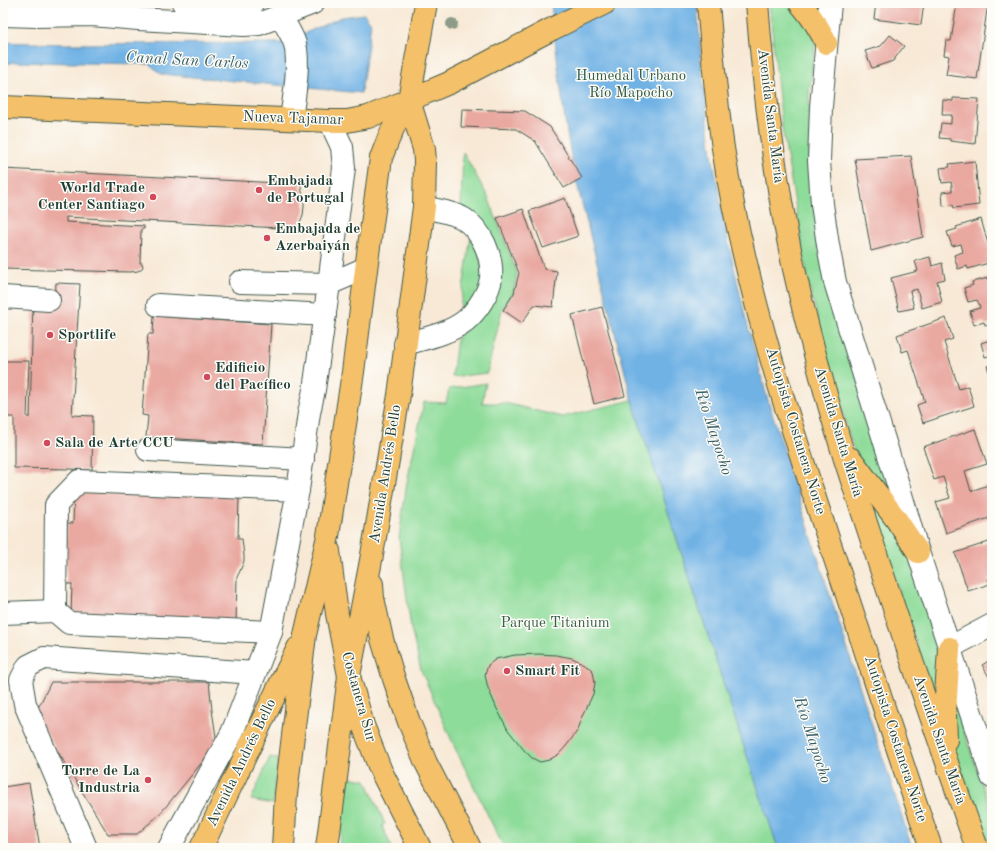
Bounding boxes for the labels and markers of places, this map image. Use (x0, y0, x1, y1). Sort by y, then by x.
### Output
place label: Embajada de Portugal (267, 174, 345, 206)
place label: World Trade Center Santiago (38, 181, 145, 213)
marker: Embajada de Portugal (254, 185, 264, 195)
marker: World Trade Center Santiago (148, 192, 158, 202)
place label: Embajada de Azerbaiyán (275, 222, 360, 254)
marker: Embajada de Azerbaiyán (262, 233, 272, 243)
place label: Sportlife (58, 328, 116, 343)
marker: Sportlife (45, 330, 55, 340)
place label: Edificio del Pacífico (215, 361, 291, 393)
marker: Edificio del Pacífico (202, 372, 212, 382)
place label: Sala de Arte CCU (55, 436, 174, 451)
marker: Sala de Arte CCU (42, 438, 52, 448)
place label: Smart Fit (515, 664, 581, 679)
marker: Smart Fit (502, 666, 512, 676)
place label: Torre de La Industria (61, 764, 140, 796)
marker: Torre de La Industria (143, 775, 153, 785)

